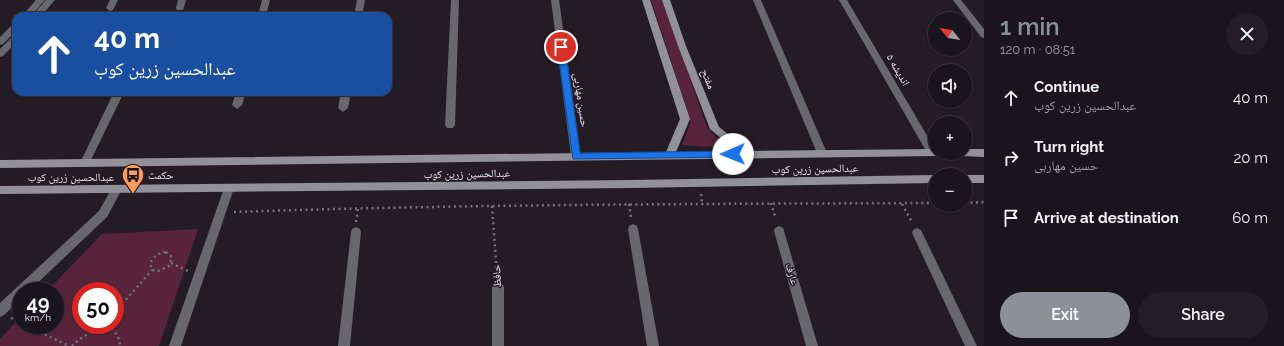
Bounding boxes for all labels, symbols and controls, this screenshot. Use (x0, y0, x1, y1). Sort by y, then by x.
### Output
north arrow (928, 12, 972, 56)
map controls (928, 12, 972, 212)
text: 1 min (1000, 12, 1060, 41)
button: close (1226, 13, 1268, 55)
text: 40 m (94, 22, 160, 55)
icon: ahead (28, 28, 80, 80)
pin (544, 30, 578, 64)
icon: arrive (550, 36, 572, 58)
text: 120 m · 08:51 (1000, 42, 1075, 57)
street label: اندیشه ۵ (884, 52, 912, 88)
text: عبدالحسین زرین کوب (94, 58, 235, 79)
button: sound (928, 64, 972, 108)
street label: مفتح (698, 67, 718, 91)
street label: حسین مهاربی (571, 72, 591, 128)
text: Continue (1034, 78, 1099, 96)
icon: ahead (1000, 87, 1022, 109)
text: 40 m (1233, 89, 1268, 107)
text: عبدالحسین زرین کوب (1034, 98, 1136, 113)
button: + (928, 116, 972, 160)
position arrow (712, 133, 754, 175)
text: Turn right (1034, 138, 1104, 156)
icon: right (1000, 147, 1022, 169)
text: 20 m (1233, 149, 1268, 167)
text: حسین مهاربی (1034, 158, 1098, 173)
bus stop icon: حکمت (120, 162, 146, 195)
street label: عبدالحسین زرین کوب (772, 162, 859, 176)
street label: عبدالحسین زرین کوب (424, 167, 511, 181)
button: − (928, 168, 972, 212)
place label: حکمت (148, 169, 174, 182)
street label: عبدالحسین زرین کوب (28, 171, 115, 184)
icon: arrive (1000, 207, 1022, 229)
text: Arrive at destination (1034, 209, 1179, 227)
text: 60 m (1232, 209, 1268, 227)
street label: عارف (783, 262, 801, 287)
street label: حافظ (490, 264, 504, 288)
speed limit sign: 50 (72, 282, 124, 334)
text: 49 (26, 291, 50, 315)
button: Exit (1000, 292, 1130, 338)
button: Share (1138, 292, 1268, 338)
text: km/h (25, 312, 51, 323)

